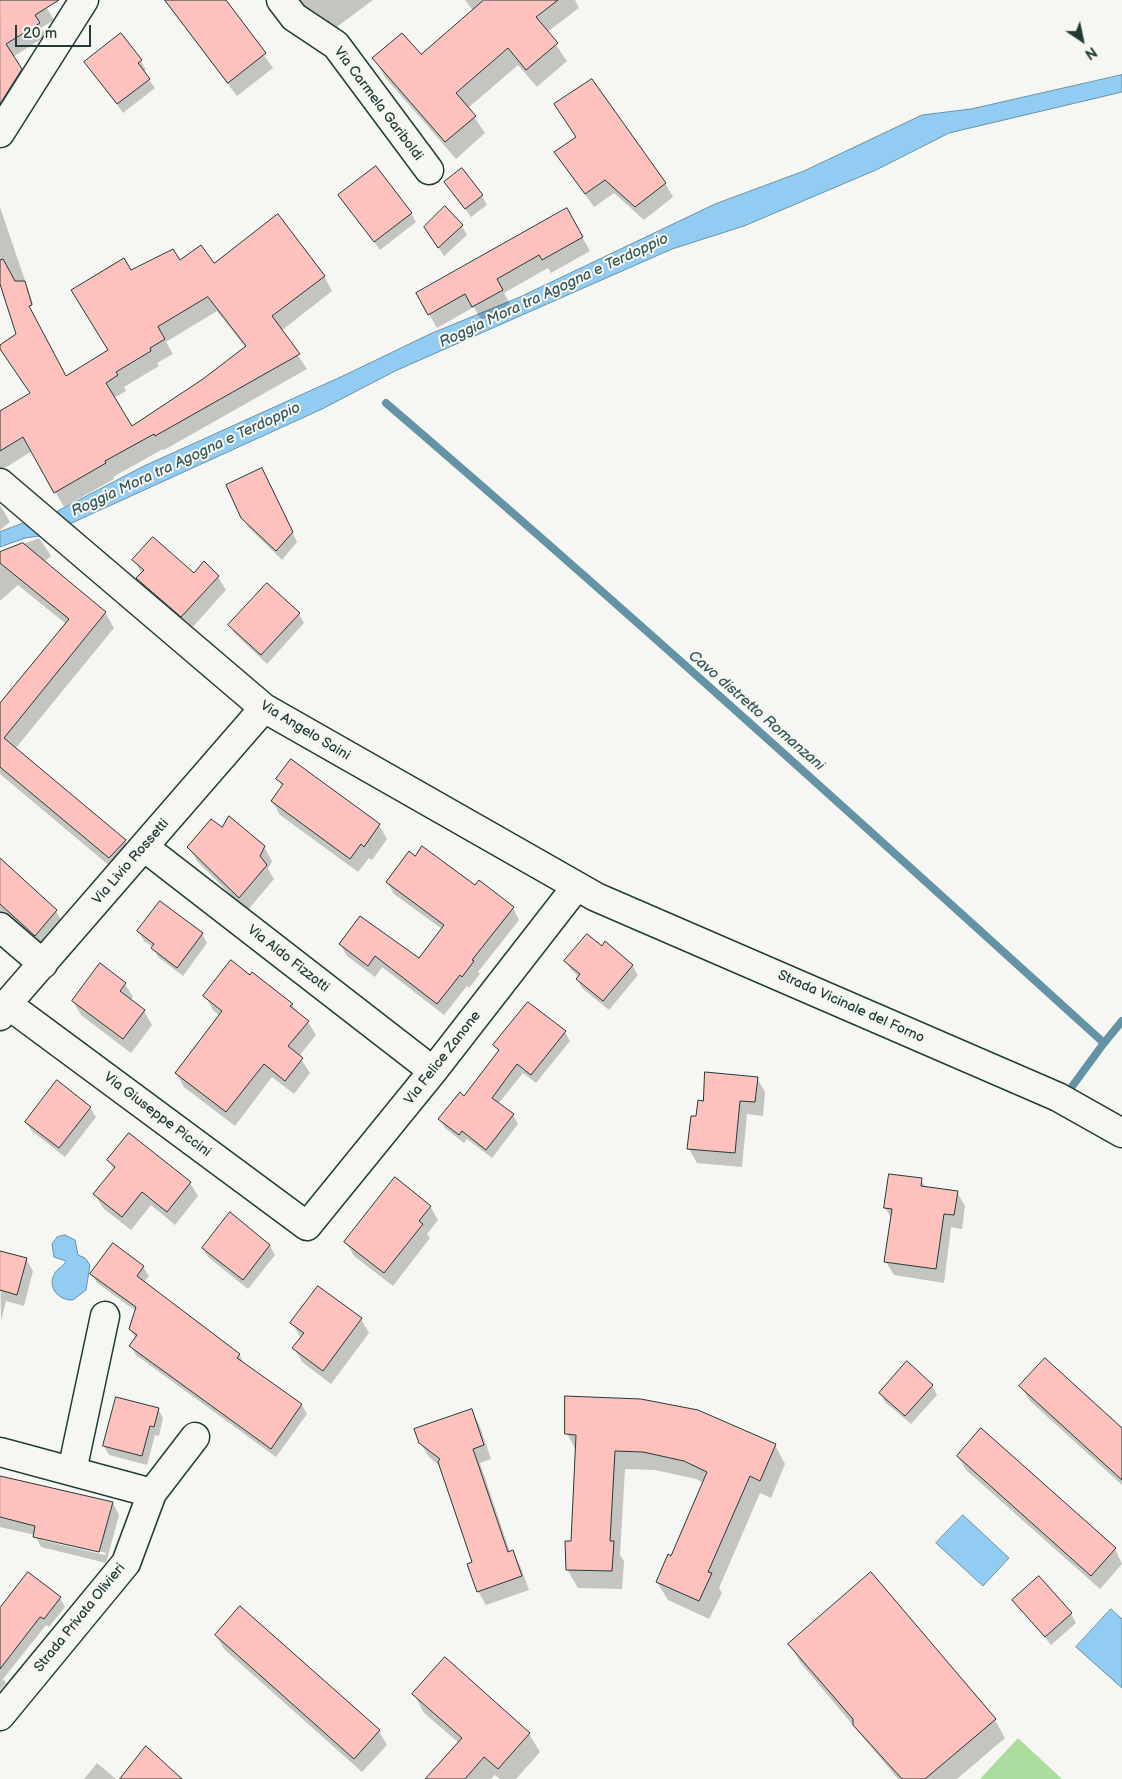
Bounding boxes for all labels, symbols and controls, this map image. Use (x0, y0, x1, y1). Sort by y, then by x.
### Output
scale bar (18, 15, 94, 47)
north arrow (1057, 15, 1107, 65)
text: 20 m (23, 24, 57, 43)
text: N (1082, 43, 1100, 63)
street label: Via Carmela Gariboldi (330, 44, 426, 164)
water label: Roggia Mora tra Agogna e Terdoppio (437, 230, 671, 352)
water label: Roggia Mora tra Agogna e Terdoppio (69, 399, 303, 521)
water label: Cavo distretto Romanzani (684, 647, 828, 775)
street label: Via Angelo Saini (257, 698, 353, 764)
street label: Via Livio Rossetti (89, 816, 173, 908)
street label: Via Aldo Fizzotti (244, 922, 332, 996)
street label: Strada Vicinale del Forno (775, 967, 927, 1047)
street label: Via Felice Zanone (401, 1008, 485, 1108)
street label: Via Giuseppe Piccini (100, 1069, 214, 1161)
street label: Strada Privata Olivieri (31, 1560, 129, 1676)

